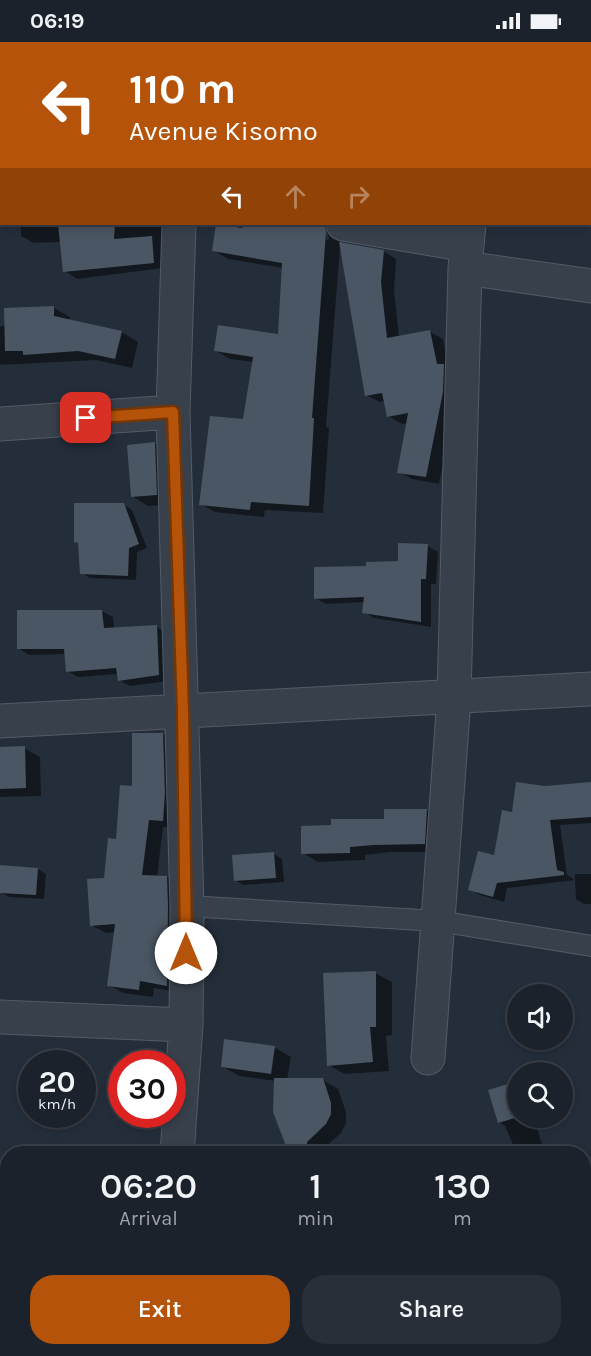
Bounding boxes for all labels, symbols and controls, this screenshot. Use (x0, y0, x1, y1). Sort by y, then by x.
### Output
text: 06:19 (30, 8, 84, 34)
text: 110 m (129, 64, 236, 114)
icon: left (30, 66, 108, 144)
text: Avenue Kisomo (129, 115, 318, 147)
icon: left (216, 180, 249, 213)
icon: ahead (279, 180, 312, 213)
icon: right (342, 180, 375, 213)
pin (60, 392, 111, 443)
icon: arrive (69, 401, 102, 434)
position arrow (154, 921, 218, 985)
map controls (507, 984, 573, 1128)
button: sound (507, 984, 573, 1050)
speed limit sign: 30 (108, 1050, 186, 1128)
button: search (507, 1062, 573, 1128)
text: 20 (38, 1064, 76, 1100)
text: km/h (38, 1095, 76, 1113)
text: 06:20 (100, 1165, 197, 1207)
text: 1 (309, 1165, 322, 1207)
text: 130 (434, 1165, 491, 1207)
text: Arrival (119, 1207, 178, 1230)
text: min (297, 1207, 334, 1230)
text: m (453, 1207, 472, 1230)
button: Exit (30, 1275, 290, 1344)
button: Share (302, 1275, 561, 1344)

